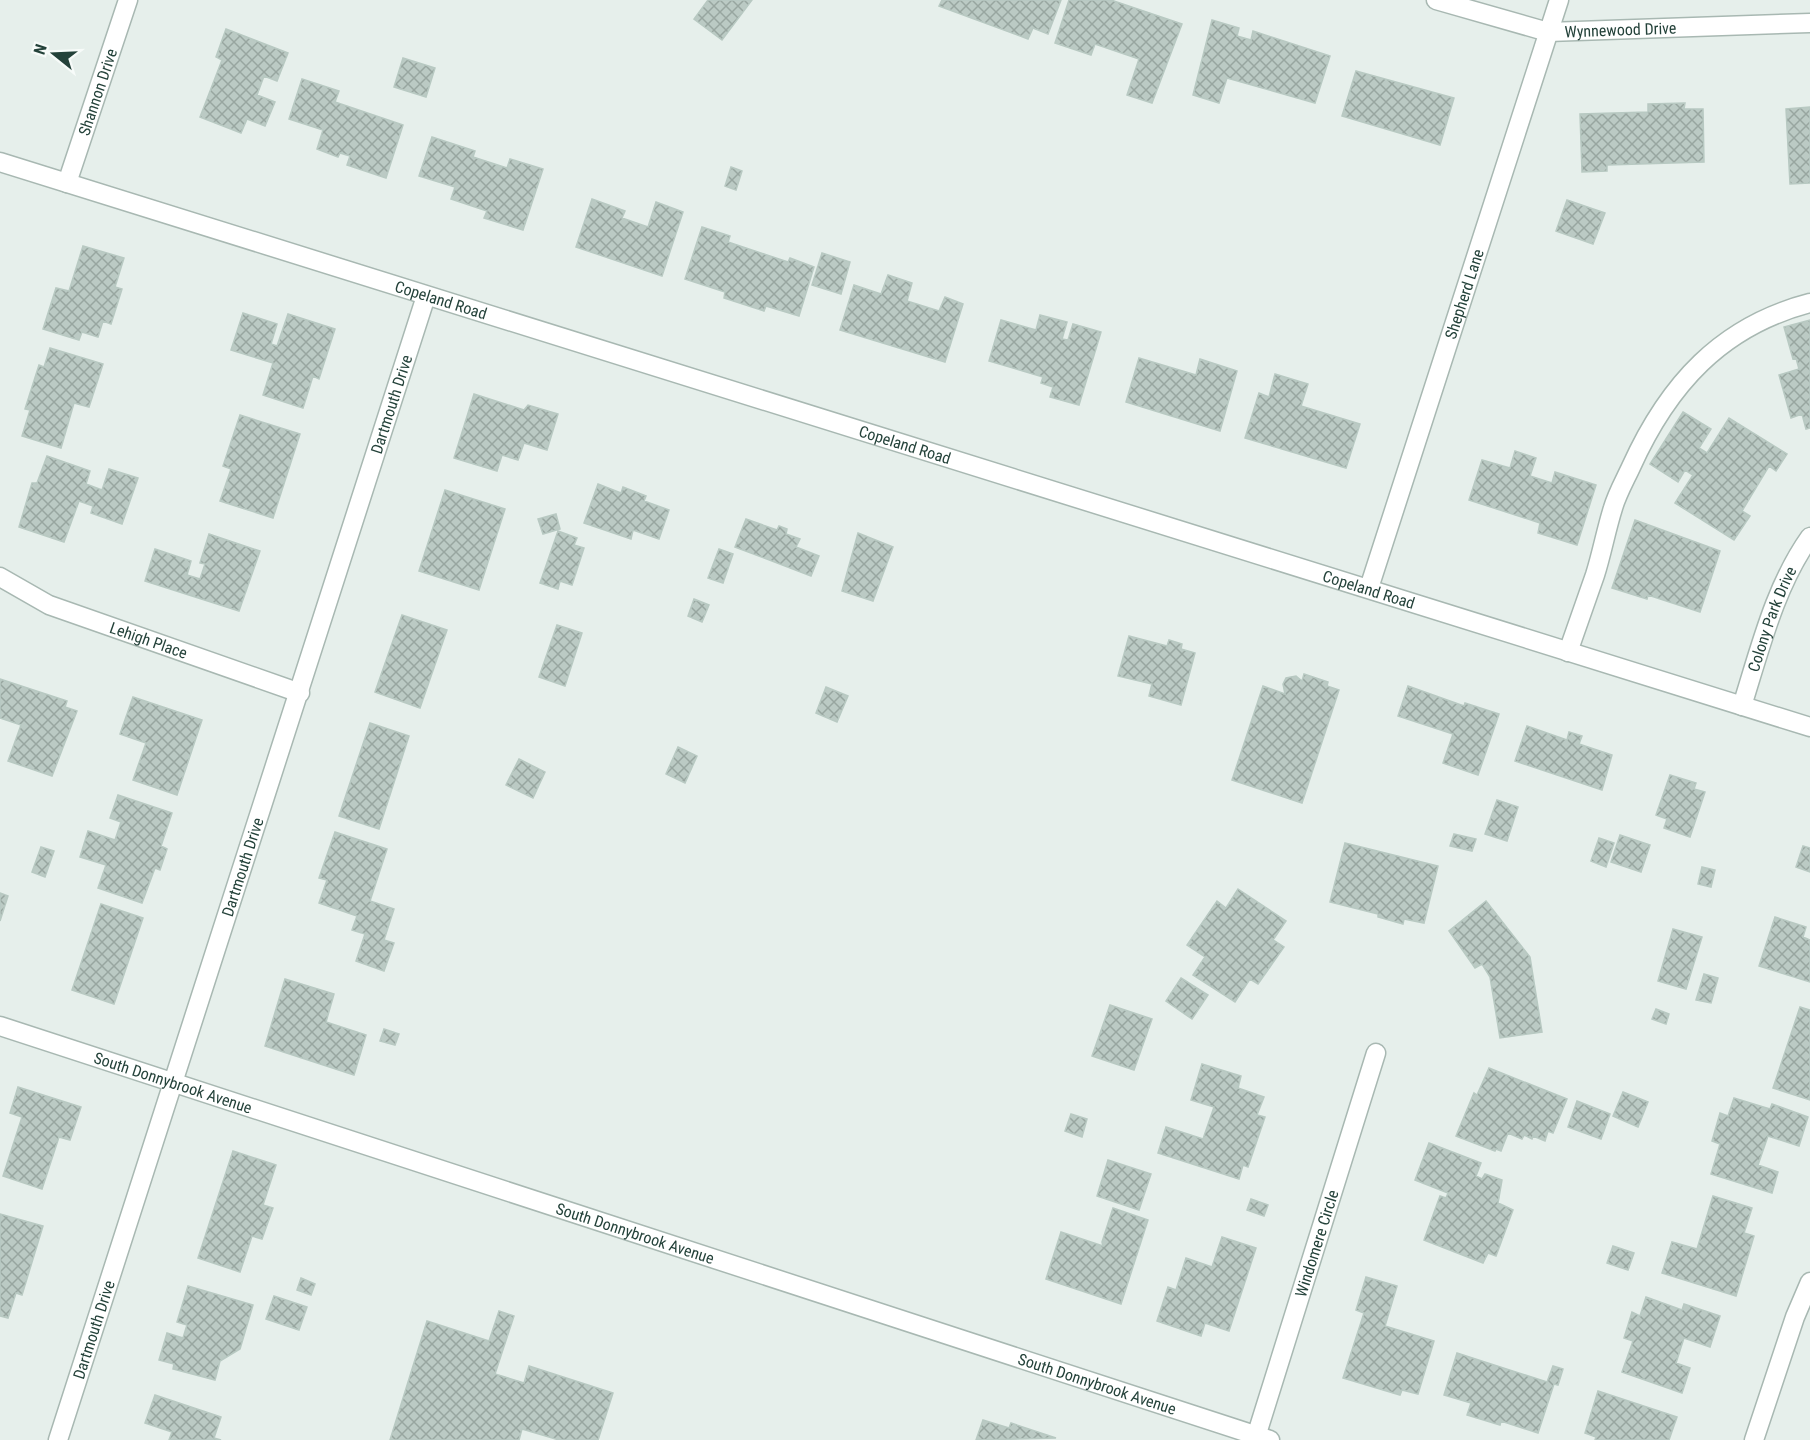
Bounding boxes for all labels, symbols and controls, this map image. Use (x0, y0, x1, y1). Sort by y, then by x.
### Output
street label: Wynnewood Drive (1564, 18, 1677, 41)
north arrow (24, 24, 84, 84)
text: N (30, 42, 51, 57)
street label: Shannon Drive (74, 46, 121, 138)
street label: Shepherd Lane (1441, 247, 1487, 341)
street label: Copeland Road (393, 276, 489, 323)
street label: Dartmouth Drive (366, 352, 416, 456)
street label: Copeland Road (857, 421, 953, 468)
street label: Colony Park Drive (1744, 563, 1800, 674)
street label: Copeland Road (1321, 566, 1417, 613)
street label: Lehigh Place (107, 618, 190, 662)
street label: Dartmouth Drive (218, 815, 267, 919)
street label: South Donnybrook Avenue (92, 1048, 255, 1117)
street label: Windomere Circle (1291, 1188, 1342, 1299)
street label: South Donnybrook Avenue (554, 1198, 717, 1268)
street label: Dartmouth Drive (69, 1278, 118, 1381)
street label: South Donnybrook Avenue (1016, 1349, 1179, 1418)

